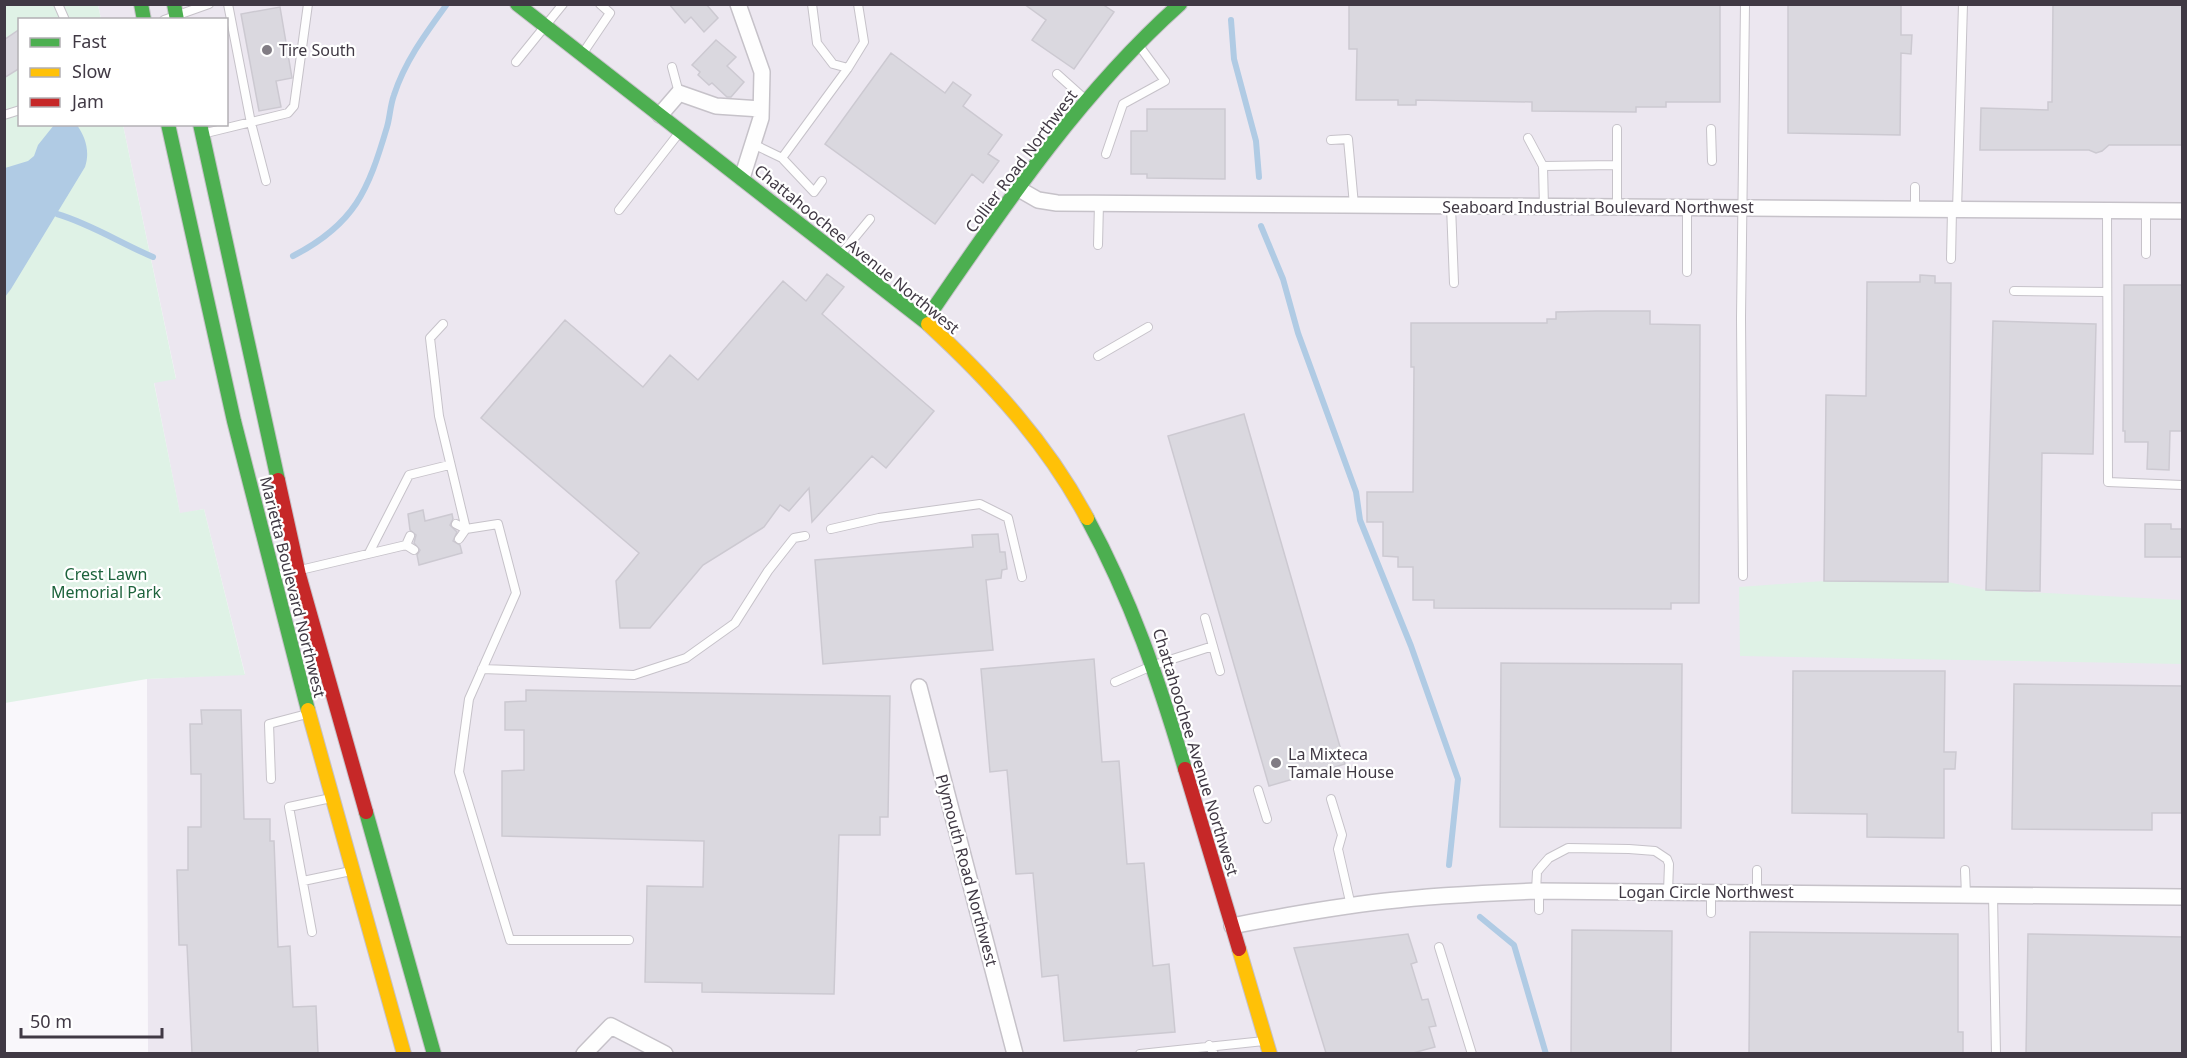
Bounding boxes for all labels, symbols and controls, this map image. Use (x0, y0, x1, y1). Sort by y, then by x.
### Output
legend (18, 18, 228, 126)
text: Fast (72, 29, 107, 53)
place label: Tire South (279, 39, 356, 61)
marker: Tire South (260, 43, 274, 57)
text: Slow (72, 59, 111, 83)
street label: Collier Road Northwest (960, 85, 1082, 237)
text: Jam (70, 89, 104, 113)
street label: Chattahoochee Avenue Northwest (750, 159, 964, 339)
street label: Seaboard Industrial Boulevard Northwest (1442, 196, 1754, 218)
street label: Marietta Boulevard Northwest (255, 474, 331, 700)
park label: Crest Lawn Memorial Park (51, 563, 161, 603)
street label: Chattahoochee Avenue Northwest (1148, 625, 1244, 879)
place label: La Mixteca Tamale House (1288, 743, 1394, 783)
marker: La Mixteca Tamale House (1269, 756, 1283, 770)
street label: Plymouth Road Northwest (931, 771, 1003, 969)
street label: Logan Circle Northwest (1618, 881, 1794, 903)
scale bar (21, 1001, 162, 1039)
text: 50 m (30, 1009, 72, 1033)

